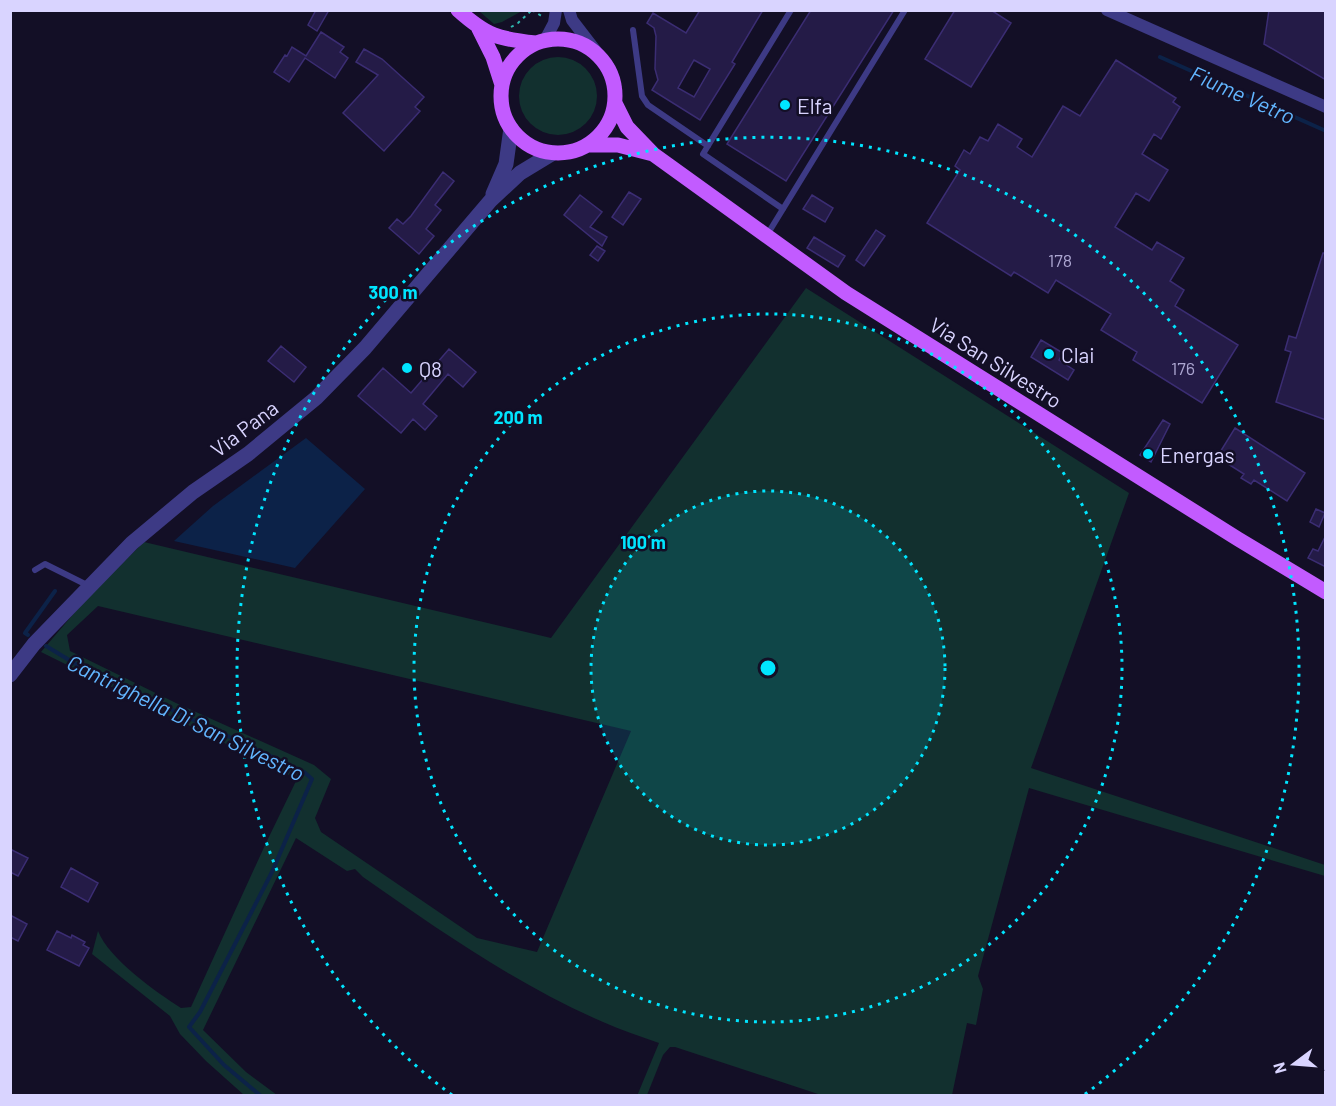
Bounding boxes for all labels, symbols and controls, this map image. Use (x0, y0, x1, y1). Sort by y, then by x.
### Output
water label: Fiume Vetro (1187, 59, 1299, 129)
place label: Elfa (797, 93, 832, 118)
marker: Elfa (778, 98, 792, 112)
house number: 178 (1048, 249, 1072, 271)
text: 300 m (369, 281, 417, 303)
street label: Via San Silvestro (925, 311, 1067, 413)
place label: Clai (1061, 342, 1095, 367)
marker: Clai (1042, 347, 1056, 361)
place label: Q8 (419, 356, 442, 381)
house number: 176 (1171, 357, 1195, 379)
marker: Q8 (400, 361, 414, 375)
street label: Via Pana (205, 395, 283, 461)
text: 200 m (493, 406, 543, 428)
place label: Energas (1160, 442, 1235, 467)
marker: Energas (1141, 447, 1155, 461)
text: 100 m (620, 531, 666, 553)
water label: Cantrighella Di San Silvestro (63, 648, 309, 786)
centre of rings (758, 658, 778, 678)
north arrow (1264, 1034, 1324, 1094)
text: N (1269, 1061, 1290, 1076)

